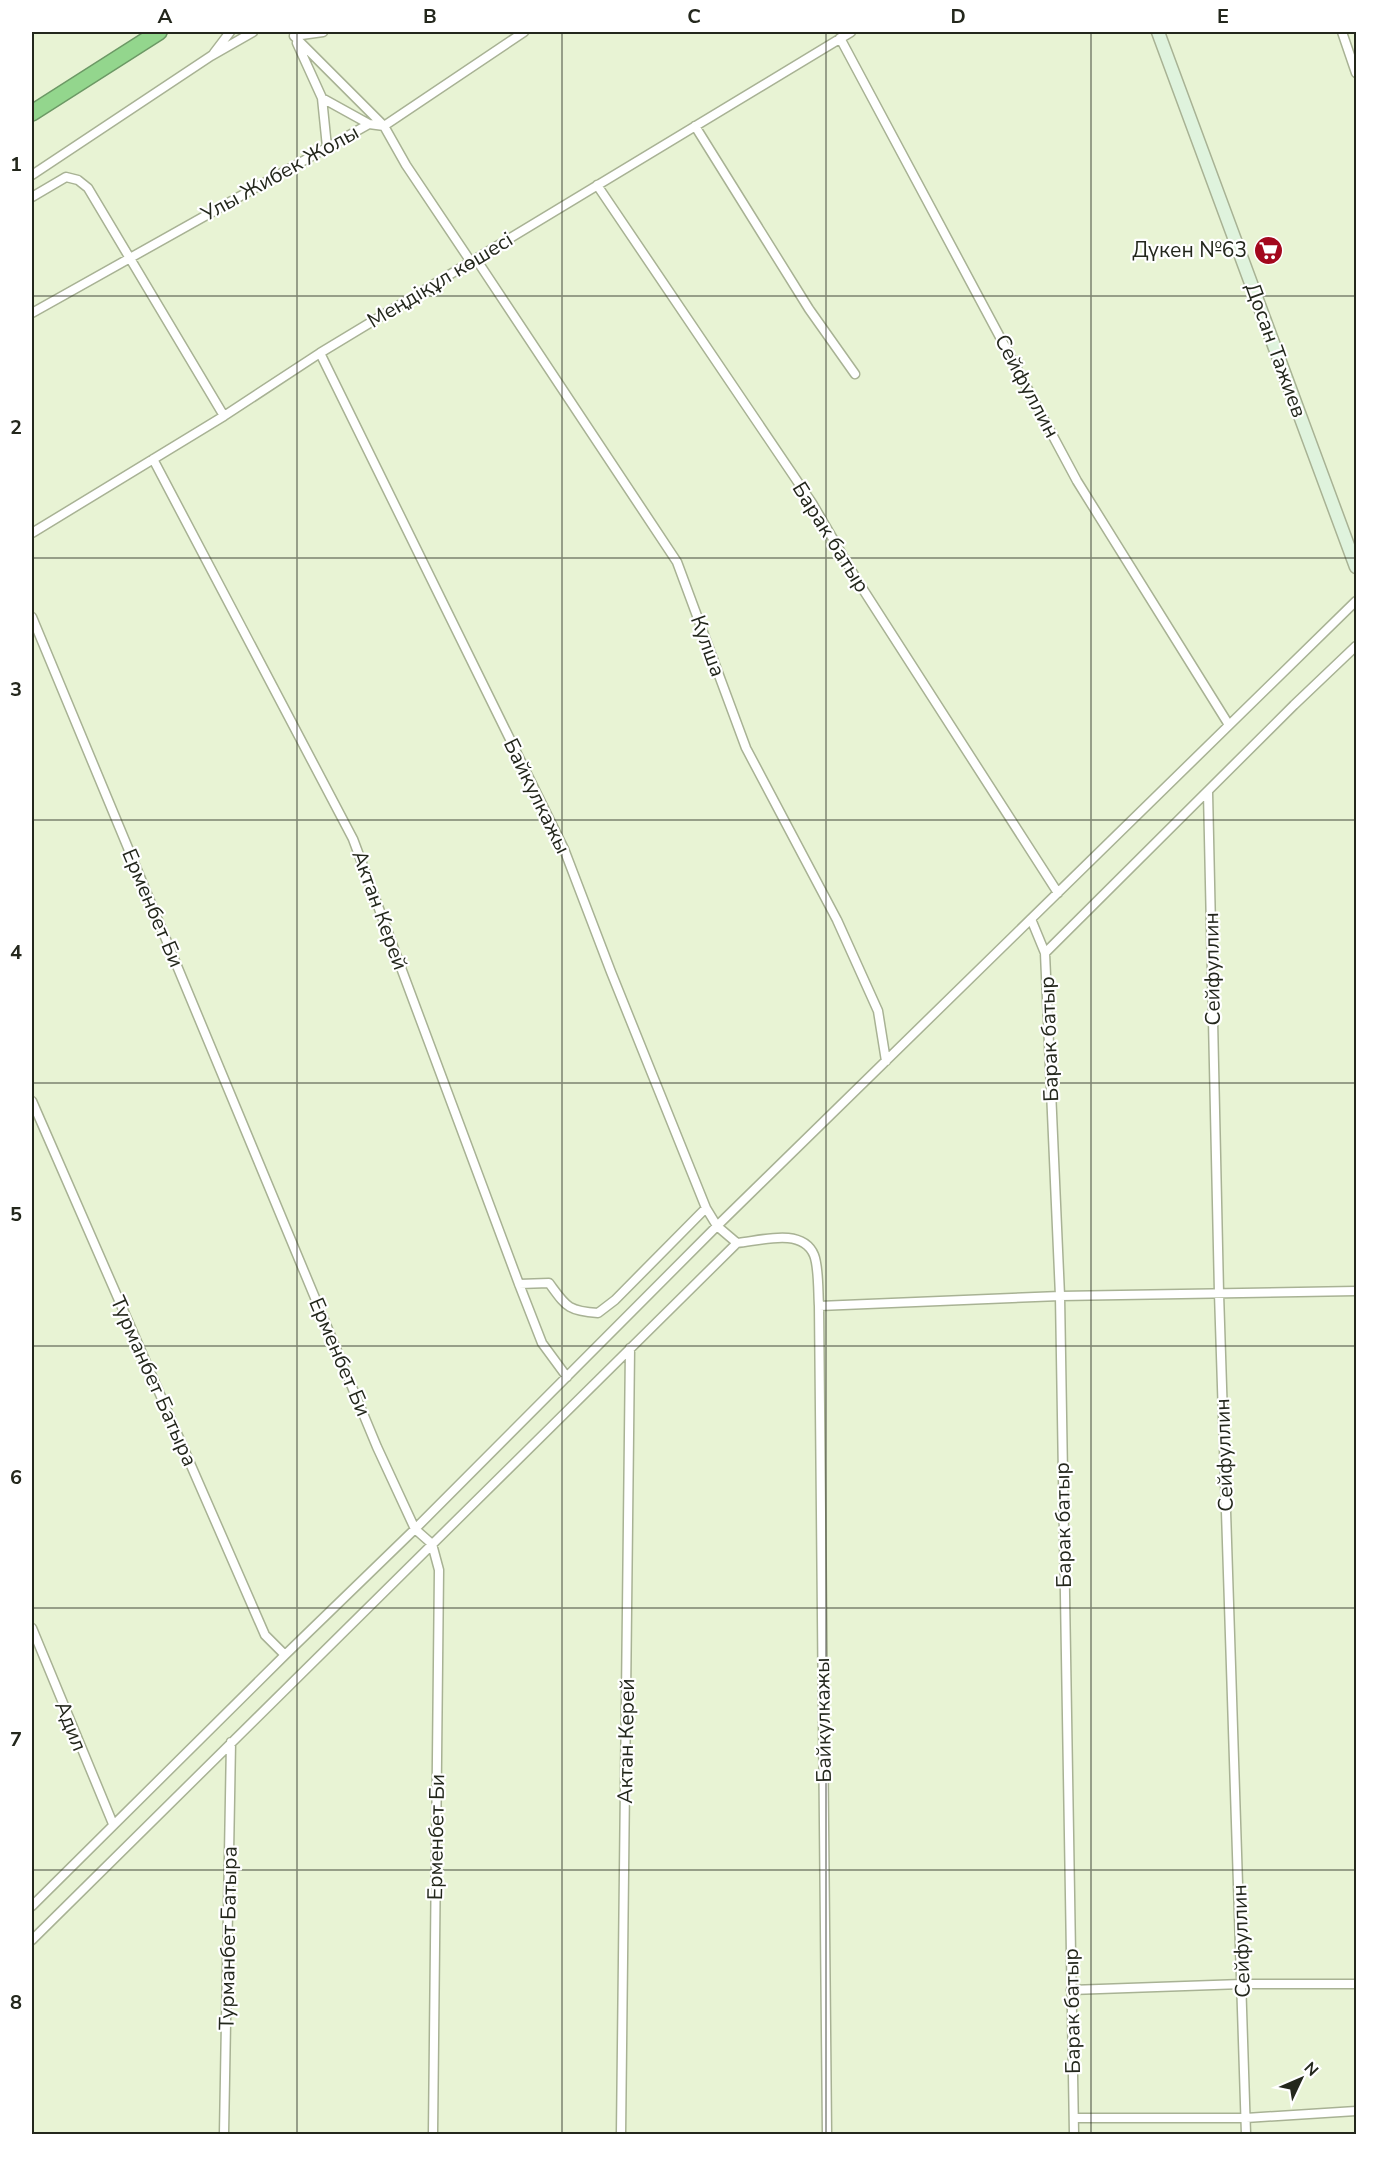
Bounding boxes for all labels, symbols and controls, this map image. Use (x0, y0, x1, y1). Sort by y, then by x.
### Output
text: A (158, 3, 173, 30)
text: B (423, 3, 437, 30)
text: C (687, 3, 701, 30)
text: D (950, 3, 966, 30)
text: E (1217, 3, 1229, 30)
street label: Улы Жибек Жолы (195, 118, 364, 228)
text: 1 (10, 151, 22, 178)
street label: Меңдіқұл көшесі (362, 225, 518, 335)
supermarket icon: Дүкен №63 (1252, 234, 1284, 266)
place label: Дүкен №63 (1132, 236, 1247, 264)
street label: Досан Тажиев (1239, 279, 1313, 421)
street label: Сейфуллин (988, 329, 1066, 443)
text: 2 (10, 414, 22, 441)
street label: Барак батыр (786, 476, 876, 598)
street label: Кулша (684, 611, 732, 681)
text: 3 (10, 676, 22, 703)
street label: Байкулкажы (497, 734, 577, 858)
street label: Ерменбет Би (115, 844, 191, 972)
street label: Актан Керей (345, 846, 415, 974)
street label: Сейфуллин (1197, 912, 1227, 1026)
text: 4 (10, 939, 22, 966)
street label: Барак батыр (1033, 976, 1065, 1102)
text: 5 (10, 1201, 22, 1228)
street label: Турманбет Батыра (104, 1291, 204, 1471)
street label: Ерменбет Би (302, 1293, 378, 1421)
street label: Сейфуллин (1208, 1398, 1240, 1512)
street label: Барак батыр (1048, 1462, 1078, 1588)
text: 6 (10, 1464, 22, 1491)
street label: Байкулкажы (808, 1657, 838, 1783)
street label: Актан Керей (611, 1678, 641, 1804)
street label: Адил (48, 1697, 94, 1755)
text: 7 (10, 1726, 22, 1753)
street label: Ерменбет Би (421, 1774, 451, 1900)
street label: Турманбет Батыра (212, 1846, 244, 2030)
street label: Сейфуллин (1225, 1884, 1257, 1998)
street label: Барак батыр (1057, 1948, 1087, 2074)
text: 8 (10, 1989, 22, 2016)
north arrow (1271, 2049, 1331, 2109)
text: N (1299, 2057, 1323, 2081)

